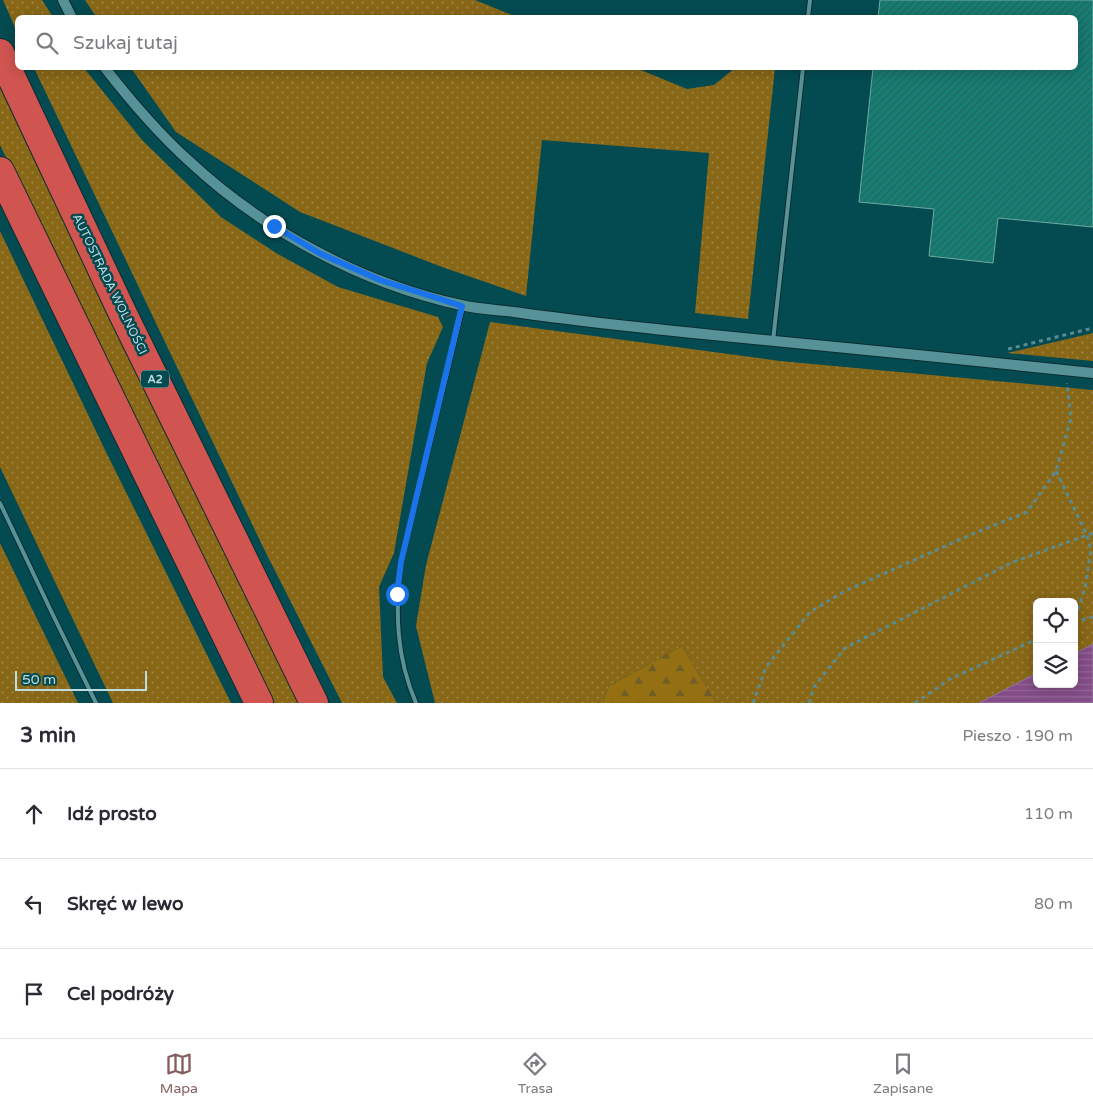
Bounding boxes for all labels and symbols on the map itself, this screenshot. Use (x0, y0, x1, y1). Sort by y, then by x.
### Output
street label: AUTOSTRADA WOLNOŚCI (70, 211, 150, 357)
route end (263, 215, 286, 238)
road number: A2 (141, 370, 169, 388)
route start (386, 583, 409, 606)
scale bar (15, 668, 148, 691)

